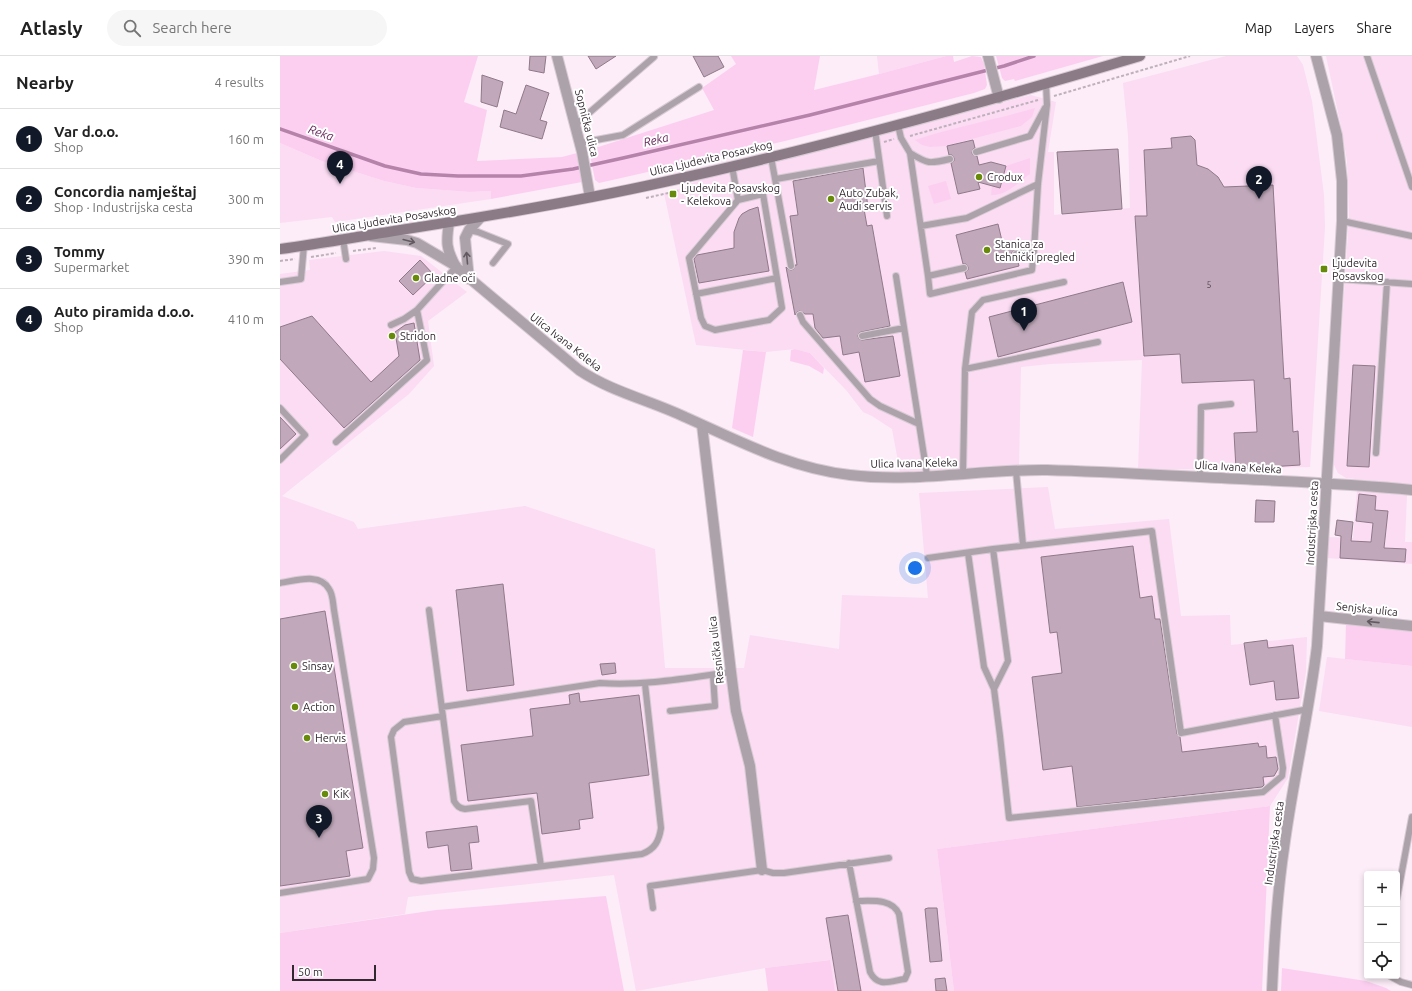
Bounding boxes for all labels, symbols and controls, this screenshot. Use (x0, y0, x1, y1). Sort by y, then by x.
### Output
search box (107, 10, 387, 46)
text: Atlasly (20, 17, 83, 39)
icon: search (121, 17, 143, 39)
text: Search here (153, 19, 232, 36)
text: Map (1245, 20, 1272, 36)
text: Layers (1294, 20, 1334, 36)
text: Share (1356, 20, 1392, 36)
text: Nearby (16, 73, 74, 92)
text: 4 results (214, 75, 264, 89)
street label: Sopnička ulica (573, 88, 601, 158)
water label: Reka (307, 122, 336, 143)
text: Var d.o.o. (54, 123, 119, 140)
water label: Reka (642, 130, 670, 149)
text: 1 (25, 132, 33, 146)
text: 160 m (228, 132, 264, 146)
street label: Ulica Ljudevita Posavskog (649, 138, 773, 178)
text: Shop (54, 140, 83, 154)
pin: 4 (327, 151, 353, 184)
pin: 2 (1246, 166, 1272, 199)
place label: Crodux (987, 171, 1023, 183)
marker: Crodux (974, 172, 984, 182)
place label: Ljudevita Posavskog - Kelekova (681, 182, 780, 207)
text: Concordia namještaj (54, 183, 197, 200)
place label: Auto Zubak, Audi servis (839, 187, 898, 212)
marker: Ljudevita Posavskog - Kelekova (668, 189, 678, 199)
text: 2 (25, 192, 33, 206)
text: 300 m (228, 192, 264, 206)
marker: Auto Zubak, Audi servis (826, 194, 836, 204)
text: Shop · Industrijska cesta (54, 200, 193, 214)
street label: Ulica Ljudevita Posavskog (331, 203, 457, 235)
one-way arrow (402, 238, 415, 246)
place label: Stanica za tehnički pregled (995, 238, 1075, 263)
text: Tommy (54, 243, 105, 260)
marker: Stanica za tehnički pregled (982, 245, 992, 255)
text: 3 (25, 252, 33, 266)
text: 390 m (228, 252, 264, 266)
one-way arrow (464, 252, 471, 265)
place label: Ljudevita Posavskog (1332, 257, 1384, 282)
text: Supermarket (54, 260, 129, 274)
marker: Ljudevita Posavskog (1319, 264, 1329, 274)
place label: Gladne oči (424, 272, 475, 284)
marker: Gladne oči (411, 273, 421, 283)
house number: 5 (1206, 280, 1212, 290)
pin: 1 (1011, 298, 1037, 331)
text: Auto piramida d.o.o. (54, 303, 194, 320)
street label: Ulica Ivana Keleka (528, 310, 604, 374)
text: 4 (25, 312, 33, 326)
text: 410 m (228, 312, 264, 326)
text: Shop (54, 320, 83, 334)
place label: Stridon (400, 330, 436, 342)
marker: Stridon (387, 331, 397, 341)
street label: Ulica Ivana Keleka (870, 456, 958, 470)
street label: Ulica Ivana Keleka (1194, 459, 1282, 475)
street label: Industrijska cesta (1304, 480, 1320, 566)
your location (905, 558, 925, 578)
street label: Senjska ulica (1336, 600, 1398, 618)
street label: Resnička ulica (706, 615, 726, 685)
one-way arrow (1367, 618, 1380, 625)
place label: Sinsay (302, 660, 333, 672)
marker: Sinsay (289, 661, 299, 671)
place label: Action (303, 701, 335, 713)
marker: Action (290, 702, 300, 712)
place label: Hervis (315, 732, 346, 744)
marker: Hervis (302, 733, 312, 743)
place label: KiK (333, 788, 350, 800)
marker: KiK (320, 789, 330, 799)
street label: Industrijska cesta (1262, 800, 1286, 886)
pin: 3 (306, 805, 332, 838)
map controls (1364, 871, 1400, 979)
button: + (1364, 871, 1400, 907)
button: − (1364, 907, 1400, 943)
button: locate (1364, 943, 1400, 979)
scale bar (292, 963, 376, 982)
text: 50 m (298, 966, 322, 978)

